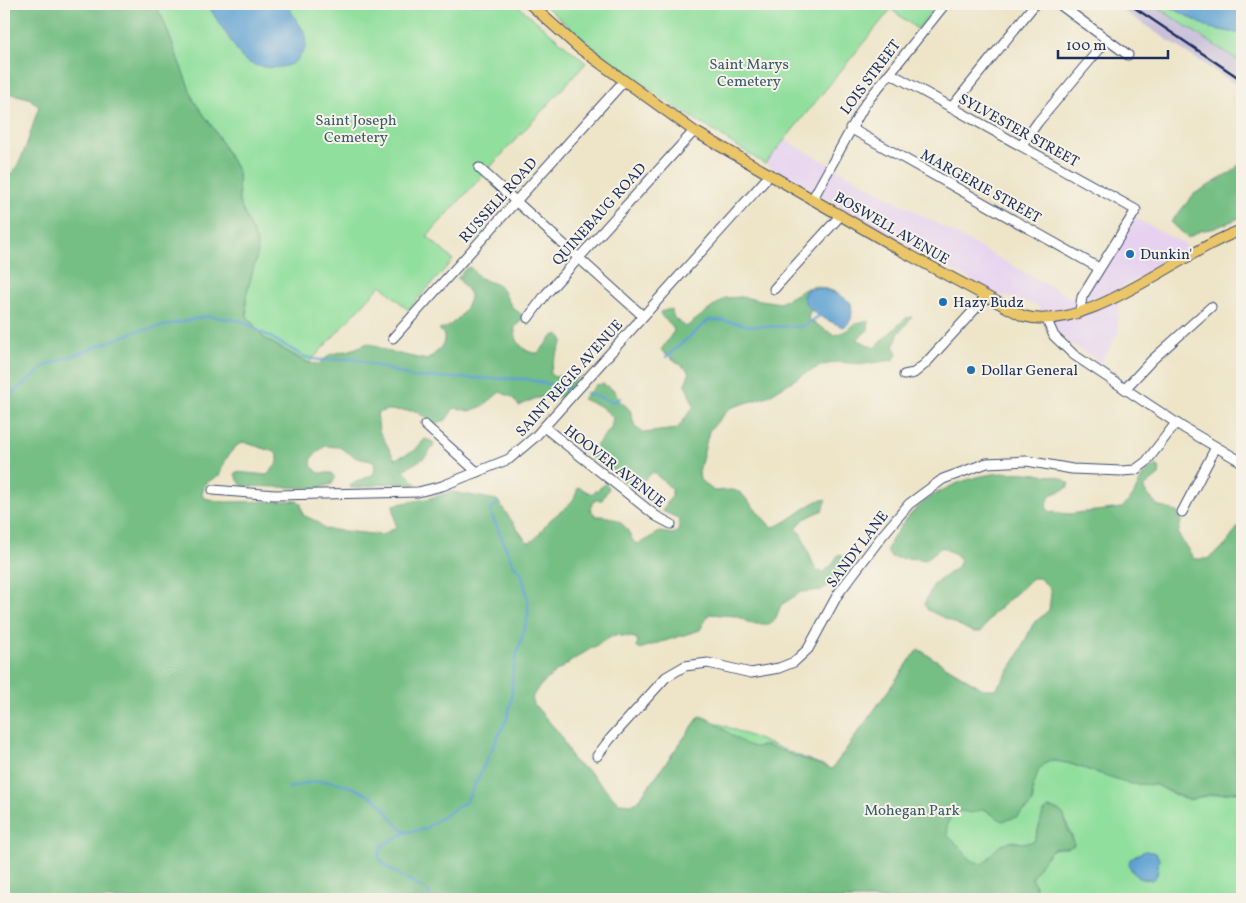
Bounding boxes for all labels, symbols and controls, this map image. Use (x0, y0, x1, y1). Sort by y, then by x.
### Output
scale bar (1058, 28, 1168, 60)
street label: LOIS STREET (836, 36, 906, 120)
text: 100 m (1066, 36, 1106, 57)
park label: Saint Marys Cemetery (709, 55, 789, 93)
street label: SYLVESTER STREET (954, 89, 1083, 173)
park label: Saint Joseph Cemetery (315, 111, 397, 149)
street label: MARGERIE STREET (916, 145, 1045, 229)
street label: RUSSELL ROAD (455, 154, 543, 248)
street label: QUINEBAUG ROAD (548, 159, 652, 271)
street label: BOSWELL AVENUE (830, 188, 953, 271)
place label: Dunkin' (1140, 245, 1192, 266)
marker: Dunkin' (1124, 248, 1136, 260)
place label: Hazy Budz (953, 293, 1024, 314)
marker: Hazy Budz (937, 296, 949, 308)
street label: SAINT REGIS AVENUE (512, 316, 629, 442)
place label: Dollar General (981, 361, 1078, 382)
marker: Dollar General (965, 364, 977, 376)
street label: HOOVER AVENUE (559, 421, 669, 513)
street label: SANDY LANE (822, 507, 894, 593)
park label: Mohegan Park (864, 801, 960, 822)

